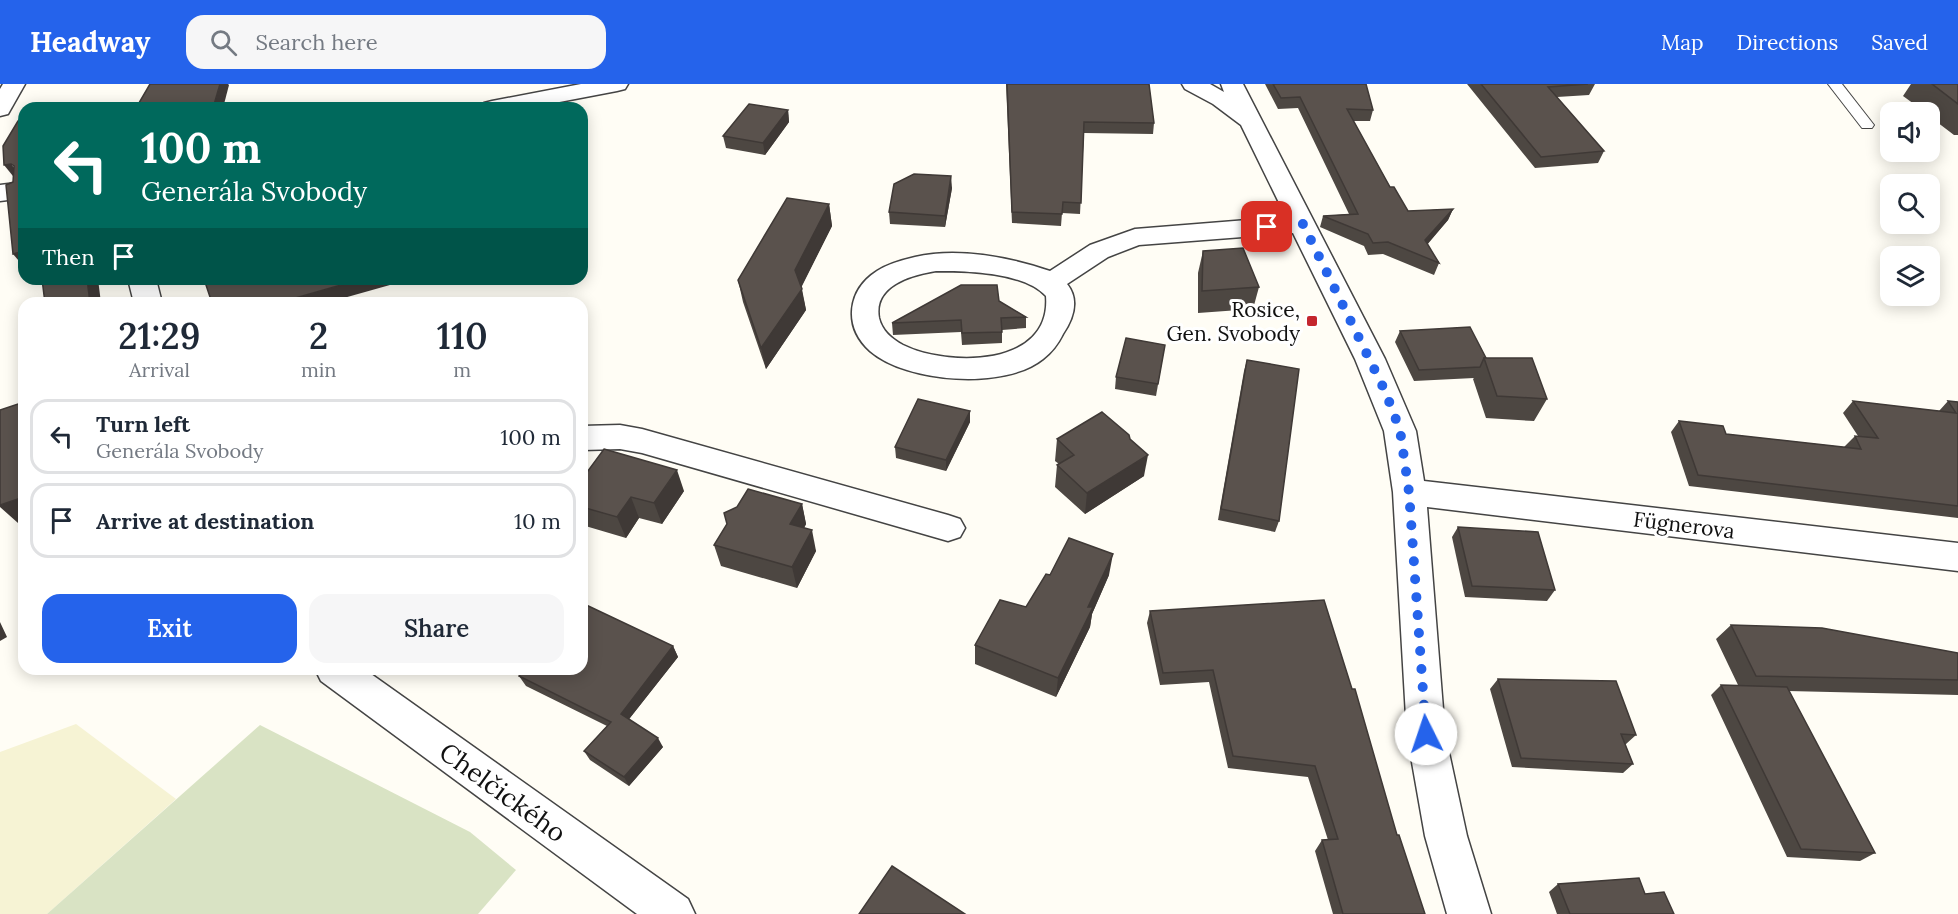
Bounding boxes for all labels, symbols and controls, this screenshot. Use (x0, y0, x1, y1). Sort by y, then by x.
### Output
search box (186, 15, 606, 69)
text: Headway (30, 24, 150, 60)
icon: search (207, 26, 240, 59)
text: Search here (255, 28, 378, 56)
text: Map (1661, 29, 1704, 56)
text: Directions (1737, 29, 1838, 56)
text: Saved (1871, 29, 1928, 56)
map controls (1880, 102, 1940, 306)
button: sound (1880, 102, 1940, 162)
text: 100 m (141, 121, 261, 175)
icon: left (42, 126, 120, 204)
text: Generála Svobody (141, 174, 367, 208)
button: search (1880, 174, 1940, 234)
pin (1241, 201, 1292, 252)
icon: arrive (1250, 210, 1283, 243)
icon: arrive (107, 240, 140, 273)
text: Then (42, 243, 95, 271)
button: layers (1880, 246, 1940, 306)
place label: Rosice, Gen. Svobody (1167, 296, 1300, 347)
text: 21:29 (118, 313, 201, 359)
text: 2 (309, 313, 328, 359)
text: 110 (437, 313, 488, 359)
marker: Rosice, Gen. Svobody (1305, 314, 1319, 328)
text: Arrival (129, 357, 190, 382)
text: min (301, 357, 337, 382)
text: m (453, 357, 471, 382)
text: Turn left (96, 410, 190, 438)
icon: left (45, 420, 78, 453)
text: 100 m (500, 423, 561, 451)
text: Generála Svobody (96, 438, 264, 463)
icon: arrive (45, 504, 78, 537)
street label: Fügnerova (1632, 505, 1736, 545)
text: Arrive at destination (96, 507, 314, 535)
text: 10 m (514, 507, 561, 535)
button: Exit (42, 594, 297, 663)
button: Share (309, 594, 564, 663)
position arrow (1394, 702, 1458, 766)
street label: Chelčického (433, 735, 573, 849)

